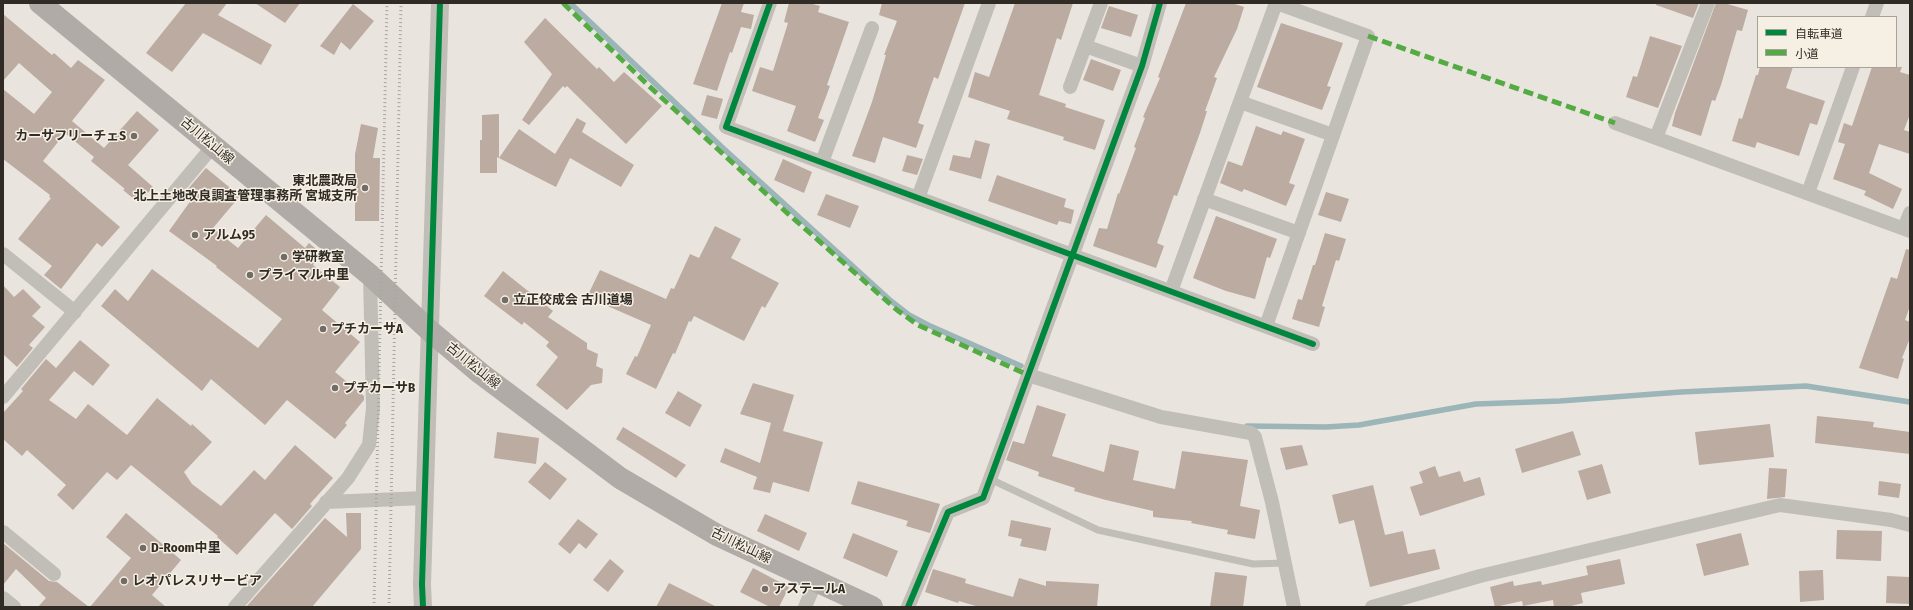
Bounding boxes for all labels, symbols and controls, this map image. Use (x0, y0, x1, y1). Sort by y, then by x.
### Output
legend (1757, 16, 1897, 68)
text: 自転車道 (1795, 27, 1843, 41)
text: 小道 (1795, 47, 1819, 61)
street label: 古川松山線 (177, 114, 237, 168)
place label: カーサフリーチェS (15, 128, 126, 144)
marker: カーサフリーチェS (129, 131, 139, 141)
place label: 東北農政局 北上土地改良調査管理事務所 宮城支所 (133, 173, 357, 204)
marker: 東北農政局 北上土地改良調査管理事務所 宮城支所 (360, 183, 370, 193)
place label: アルム95 (203, 227, 255, 243)
marker: アルム95 (190, 230, 200, 240)
place label: 学研教室 (292, 249, 344, 265)
marker: 学研教室 (279, 252, 289, 262)
place label: プライマル中里 (258, 267, 349, 283)
marker: プライマル中里 (245, 270, 255, 280)
place label: 立正佼成会 古川道場 (513, 292, 633, 308)
marker: 立正佼成会 古川道場 (500, 295, 510, 305)
place label: プチカーサA (331, 321, 403, 337)
marker: プチカーサA (318, 324, 328, 334)
street label: 古川松山線 (443, 339, 503, 393)
place label: プチカーサB (343, 380, 415, 396)
marker: プチカーサB (330, 383, 340, 393)
street label: 古川松山線 (708, 525, 774, 567)
place label: D-Room中里 (151, 540, 221, 556)
marker: D-Room中里 (138, 543, 148, 553)
place label: レオパレスリサービア (132, 573, 262, 589)
marker: レオパレスリサービア (119, 576, 129, 586)
place label: アステールA (773, 581, 845, 597)
marker: アステールA (760, 584, 770, 594)

